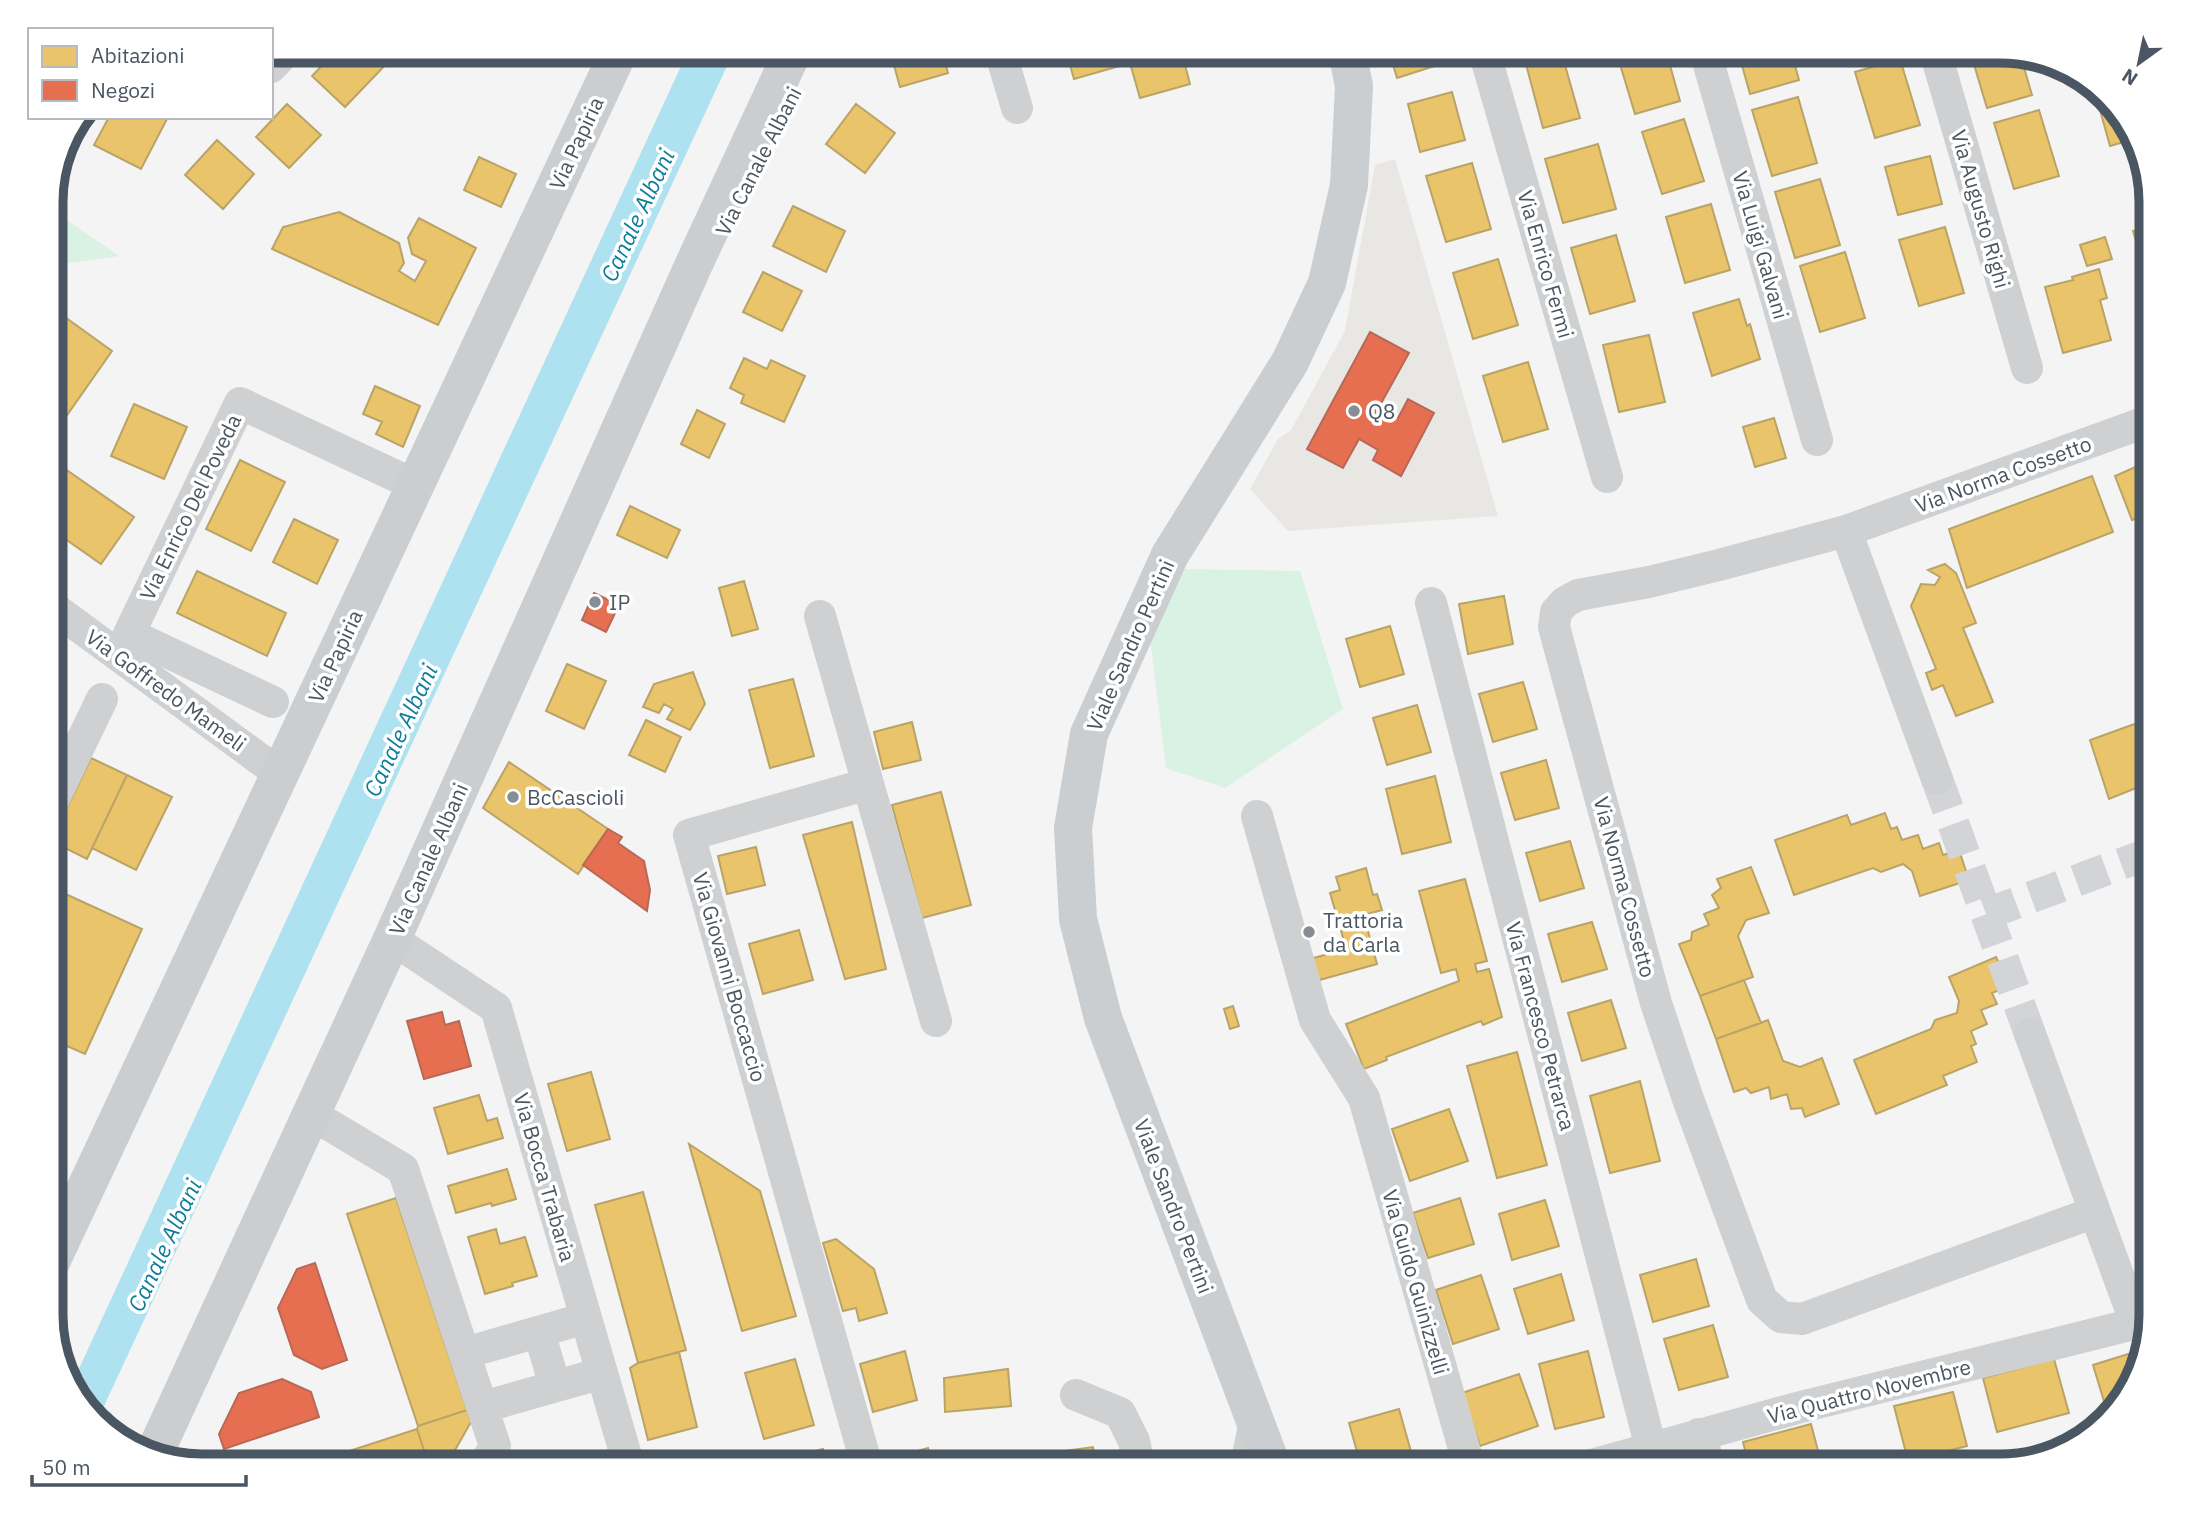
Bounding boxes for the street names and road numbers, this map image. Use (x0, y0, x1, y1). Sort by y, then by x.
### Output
street label: Via Canale Albani (708, 82, 808, 240)
street label: Via Papiria (542, 92, 610, 194)
street label: Via Augusto Righi (1945, 127, 2017, 291)
street label: Via Luigi Galvani (1726, 168, 1796, 322)
street label: Via Enrico Fermi (1512, 187, 1580, 341)
street label: Via Enrico Del Poveda (133, 409, 247, 605)
street label: Via Norma Cossetto (1911, 429, 2095, 519)
street label: Viale Sandro Pertini (1080, 555, 1180, 735)
street label: Via Papiria (301, 605, 369, 707)
street label: Via Goffredo Mameli (80, 622, 252, 758)
street label: Via Canale Albani (382, 779, 474, 939)
street label: Via Norma Cossetto (1587, 794, 1663, 980)
street label: Via Giovanni Boccaccio (687, 869, 773, 1085)
street label: Via Francesco Petrarca (1500, 919, 1582, 1133)
street label: Via Bocca Trabaria (508, 1089, 582, 1265)
street label: Viale Sandro Pertini (1128, 1115, 1220, 1297)
street label: Via Guido Guinizzelli (1376, 1186, 1456, 1378)
street label: Via Quattro Novembre (1764, 1352, 1974, 1430)

